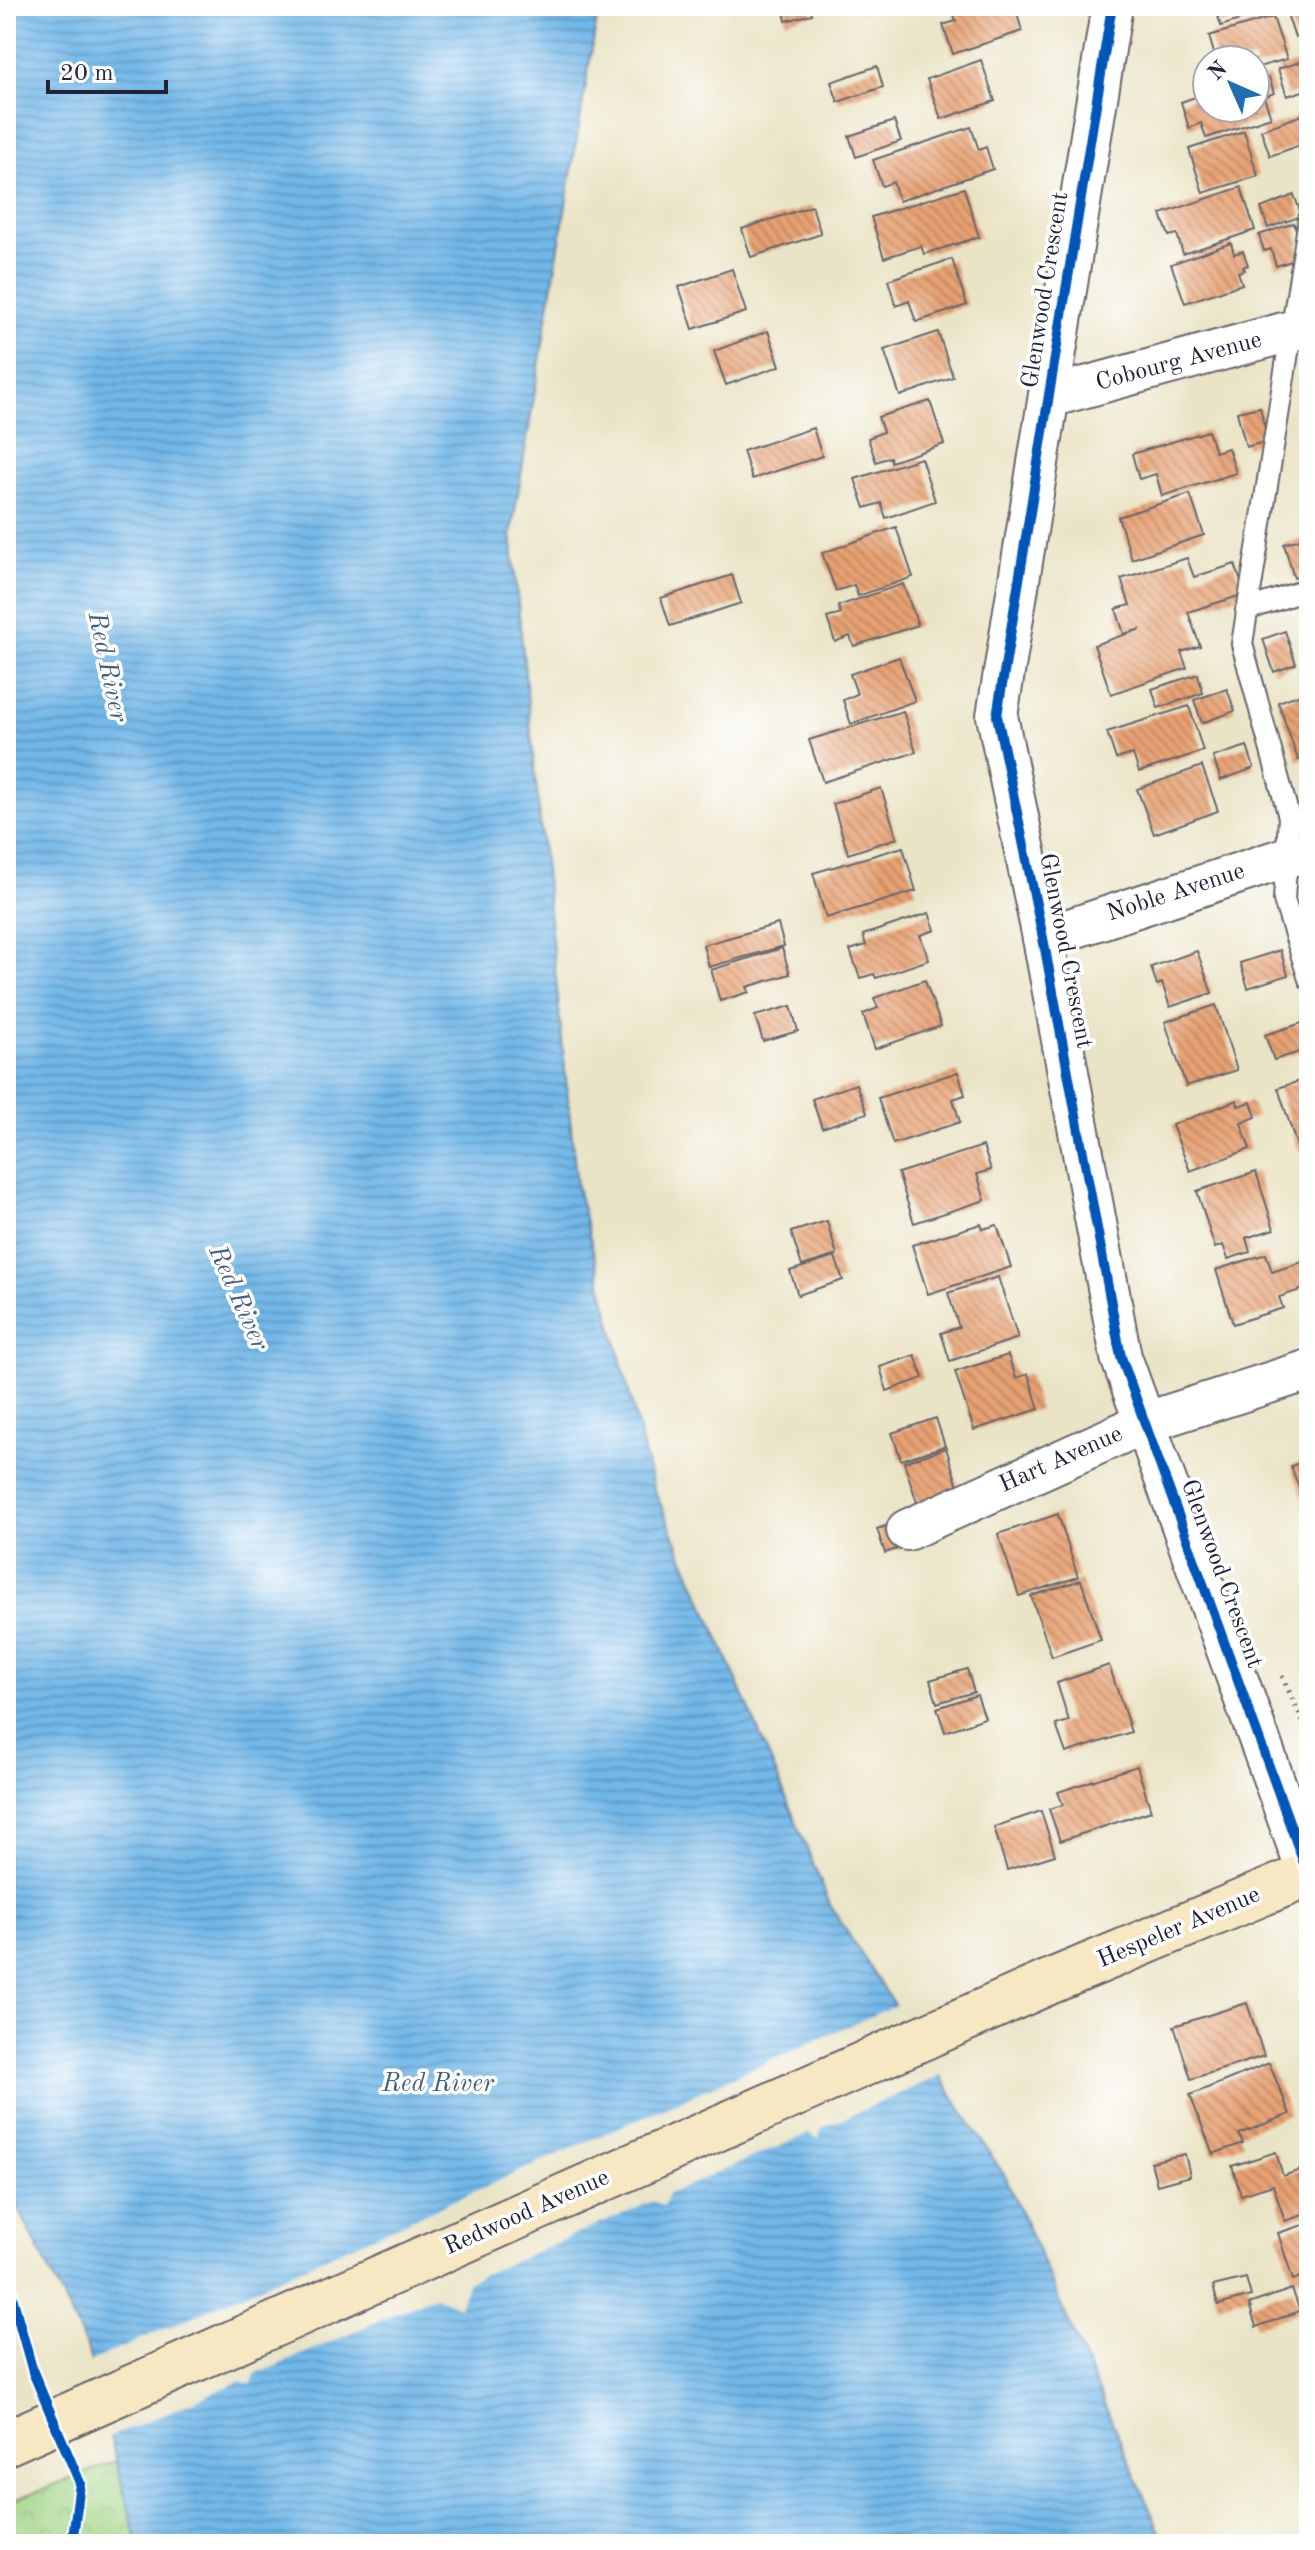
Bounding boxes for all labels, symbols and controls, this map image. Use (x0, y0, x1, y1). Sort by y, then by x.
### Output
scale bar (48, 44, 166, 94)
north arrow (1191, 44, 1271, 124)
text: N (1205, 57, 1232, 85)
text: 20 m (60, 62, 114, 86)
street label: Glenwood Crescent (1019, 190, 1073, 390)
street label: Cobourg Avenue (1093, 328, 1265, 396)
water label: Red River (82, 609, 132, 725)
street label: Glenwood Crescent (1034, 851, 1096, 1051)
street label: Noble Avenue (1104, 859, 1248, 927)
water label: Red River (203, 1241, 273, 1355)
street label: Hart Avenue (996, 1422, 1126, 1498)
street label: Glenwood Crescent (1176, 1477, 1266, 1671)
street label: Hespeler Avenue (1094, 1883, 1264, 1973)
water label: Red River (381, 2071, 495, 2097)
street label: Redwood Avenue (441, 2166, 613, 2260)

